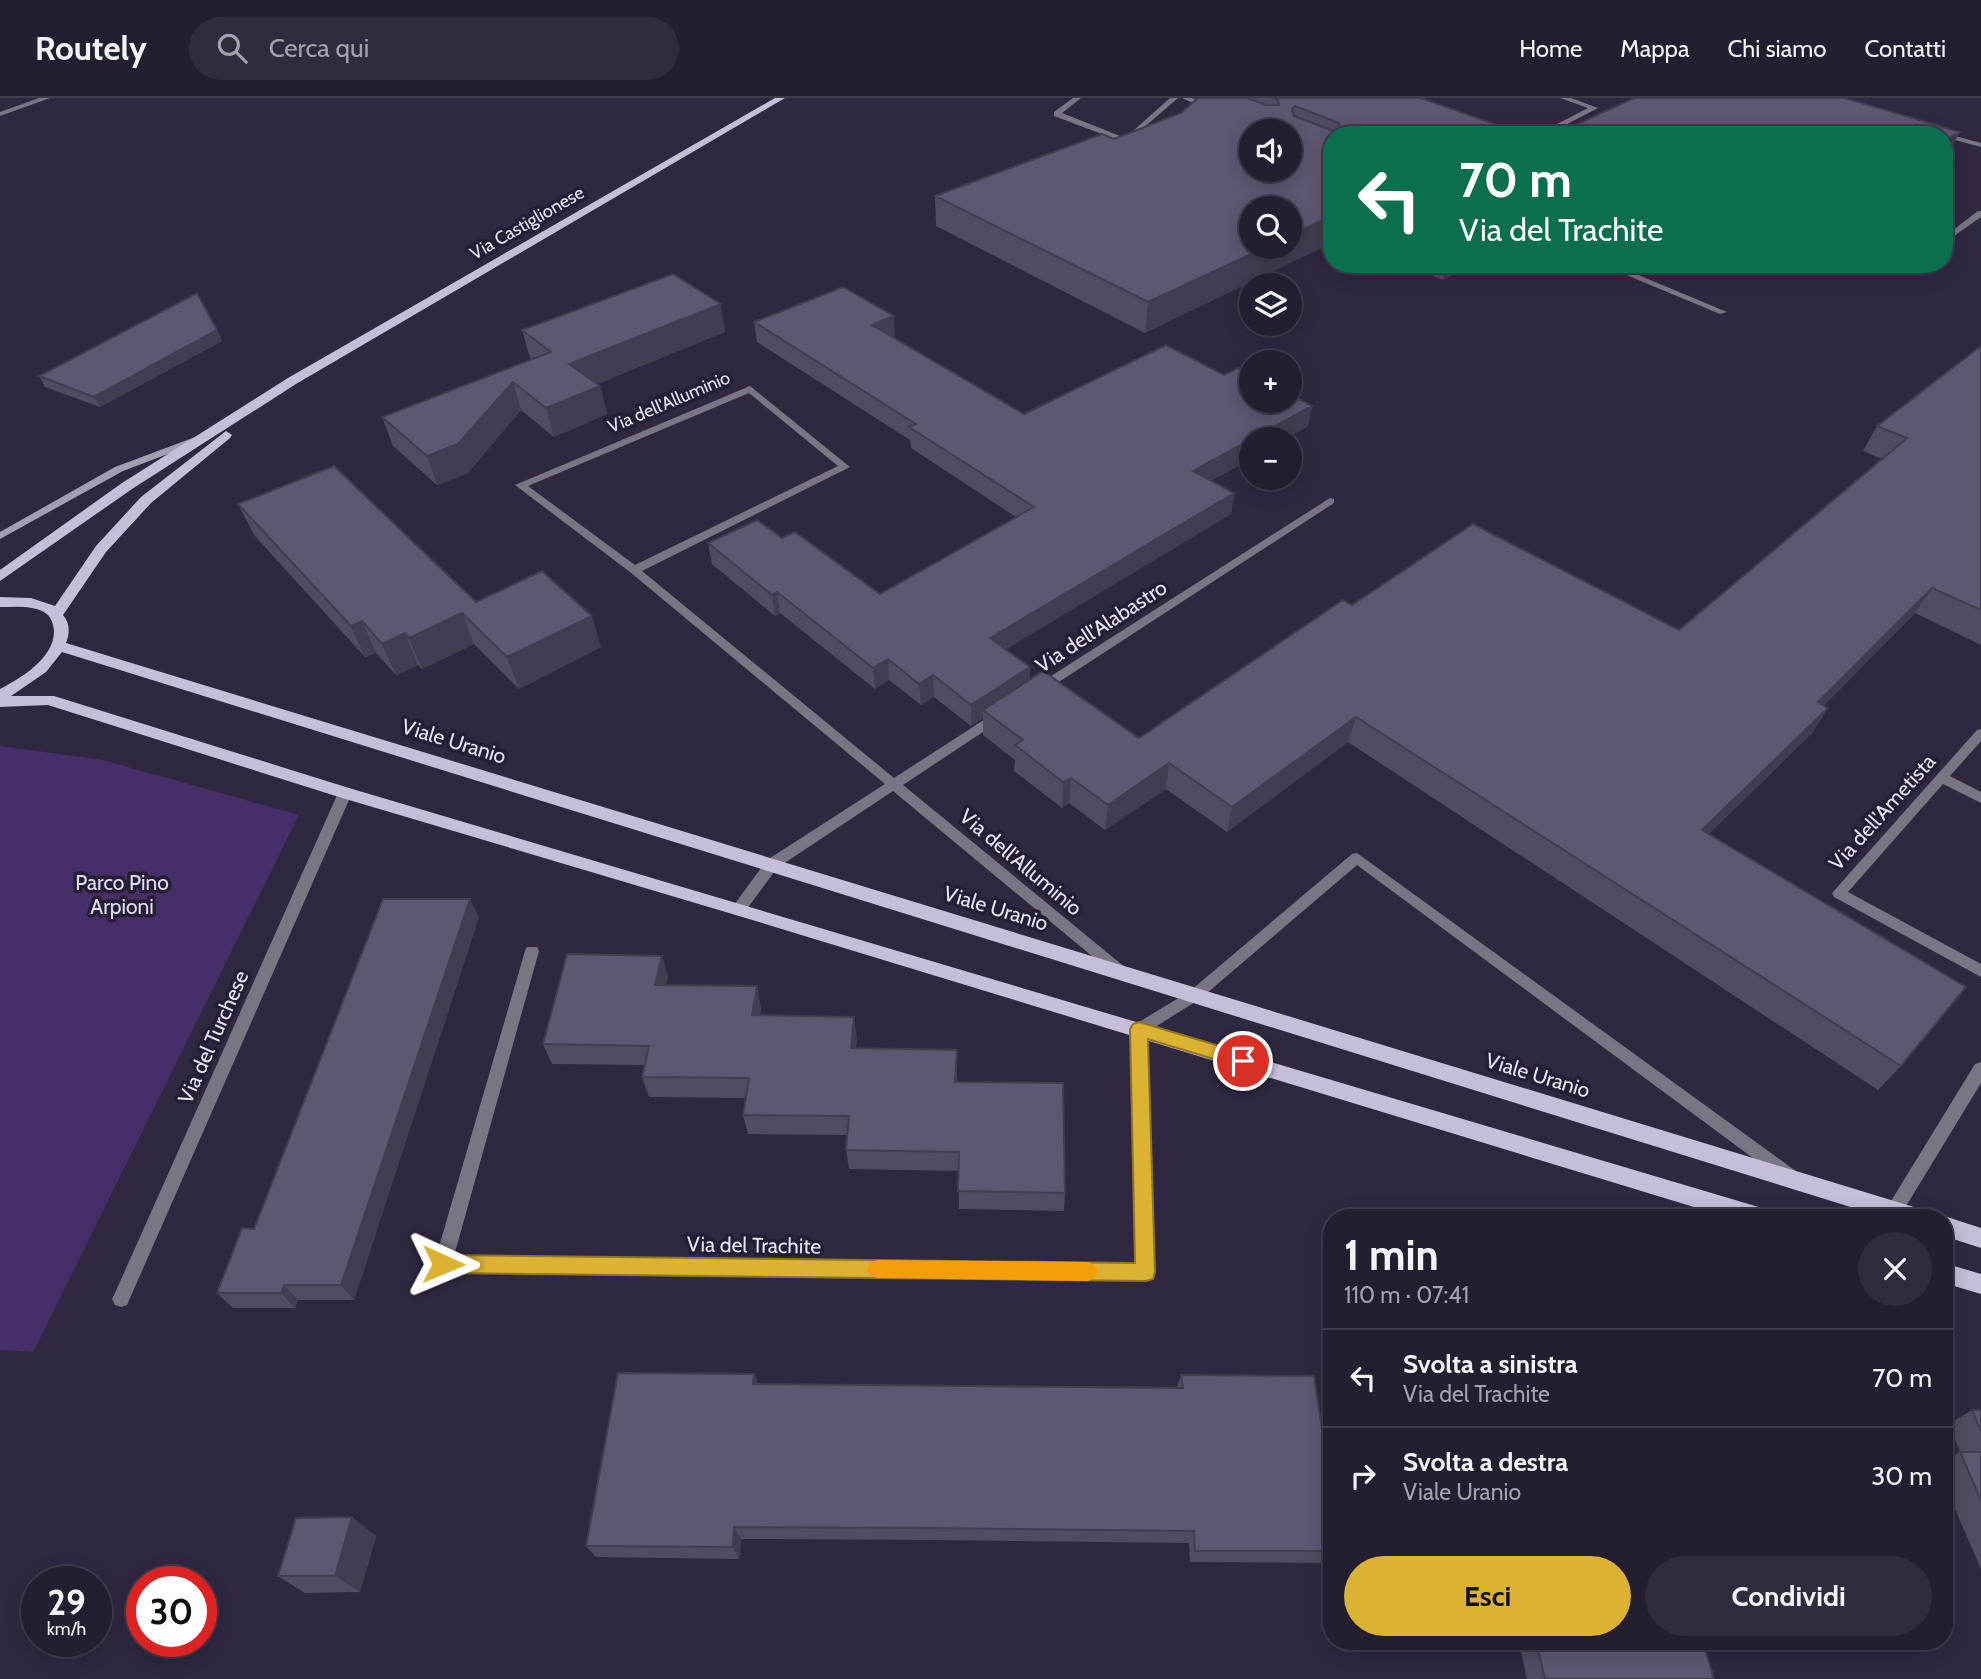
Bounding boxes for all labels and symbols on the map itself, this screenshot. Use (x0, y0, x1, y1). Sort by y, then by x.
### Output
street label: Via Castiglionese (466, 181, 588, 265)
street label: Via dell'Alluminio (605, 366, 733, 438)
street label: Via dell'Alabastro (1031, 574, 1171, 678)
street label: Viale Uranio (399, 713, 509, 769)
street label: Via dell'Ametista (1823, 749, 1941, 875)
street label: Via dell'Alluminio (955, 804, 1087, 920)
park label: Parco Pino Arpioni (75, 870, 169, 919)
street label: Viale Uranio (941, 880, 1051, 936)
street label: Via del Turchese (173, 966, 254, 1107)
pin (1213, 1031, 1273, 1091)
street label: Viale Uranio (1483, 1047, 1593, 1103)
position arrow (406, 1227, 480, 1301)
street label: Via del Trachite (687, 1231, 822, 1259)
speed limit sign: 30 (126, 1566, 217, 1657)

